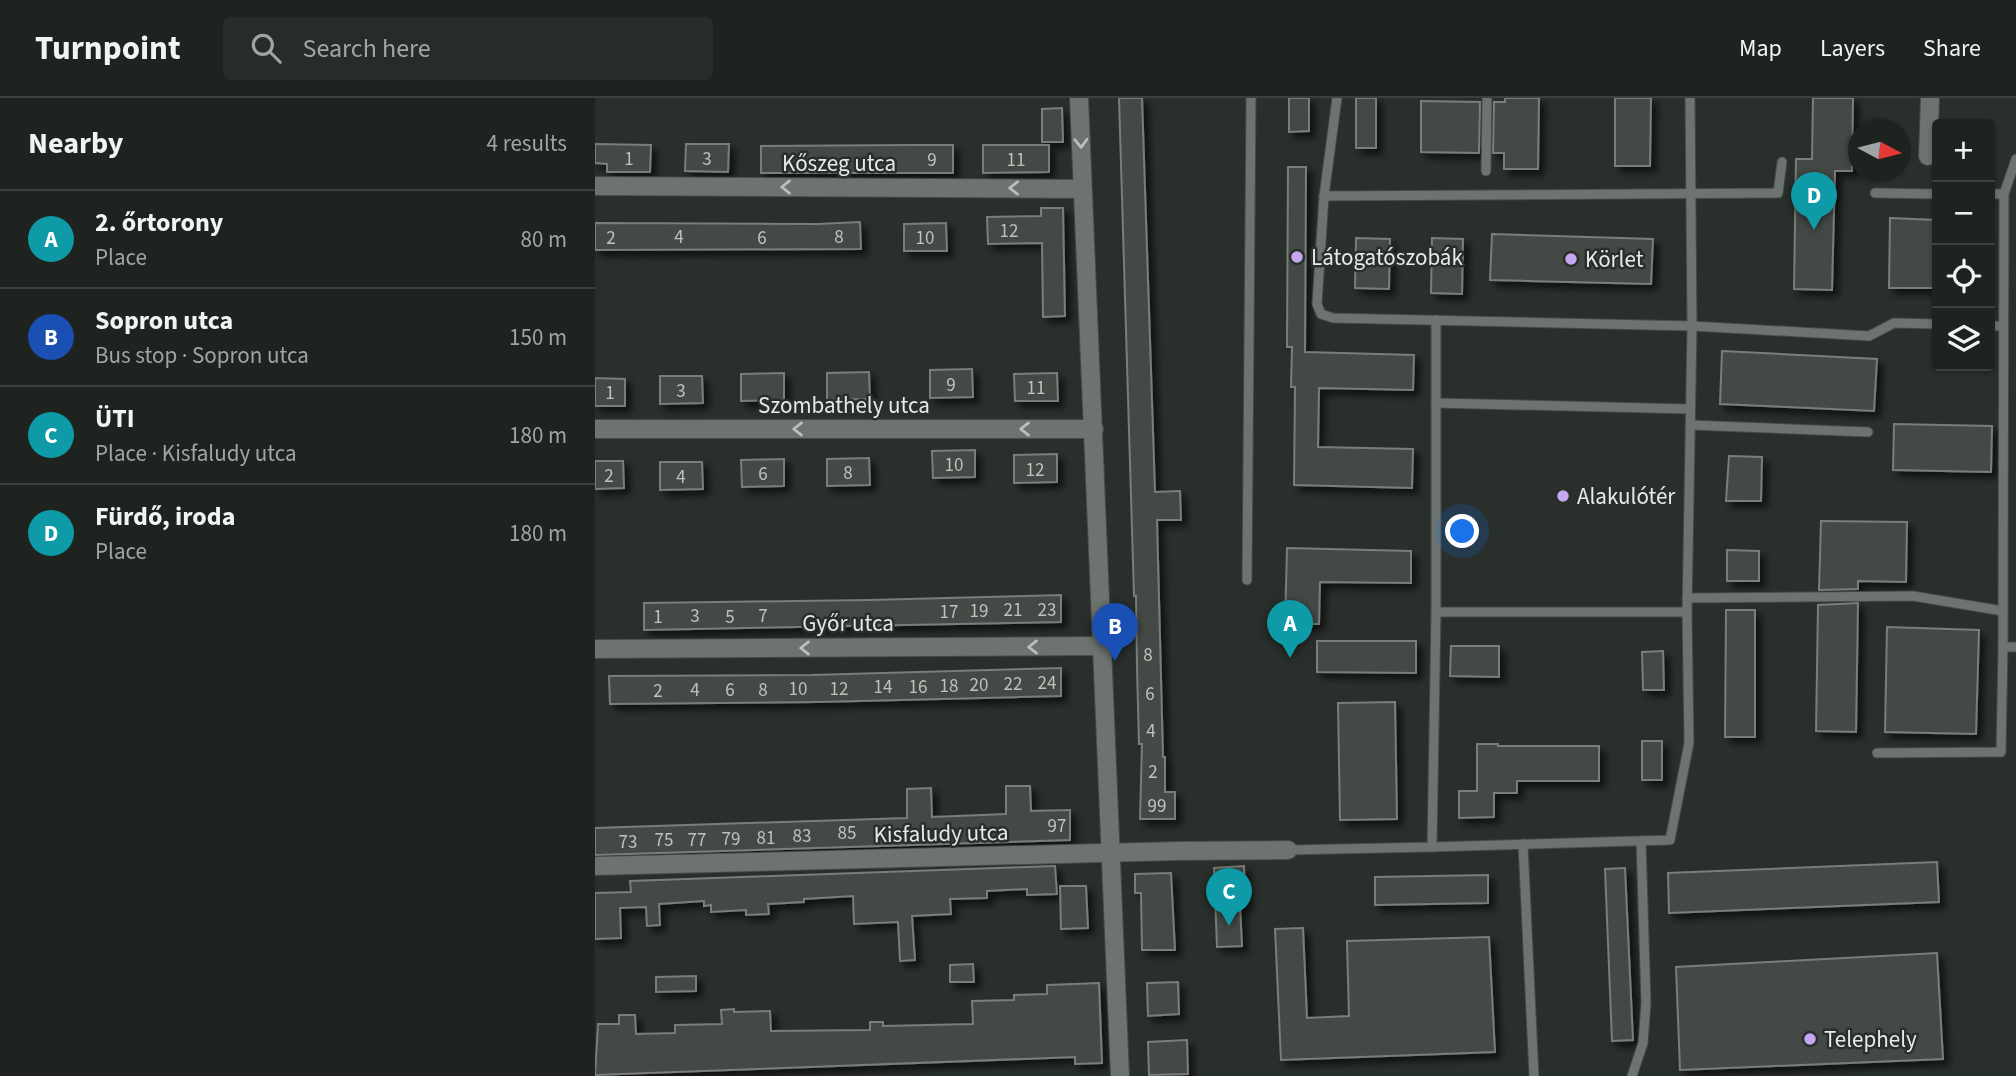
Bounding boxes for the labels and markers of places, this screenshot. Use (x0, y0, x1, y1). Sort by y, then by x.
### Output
pin: D (1791, 172, 1837, 230)
place label: Látogatószobák (1311, 241, 1463, 274)
place label: Körlet (1585, 243, 1644, 276)
marker: Látogatószobák (1289, 249, 1305, 265)
marker: Körlet (1563, 251, 1579, 267)
place label: Alakulótér (1577, 480, 1676, 513)
marker: Alakulótér (1555, 488, 1571, 504)
pin: A (1267, 600, 1313, 658)
pin: B (1092, 603, 1138, 661)
pin: C (1206, 868, 1252, 926)
place label: Telephely (1824, 1023, 1917, 1056)
marker: Telephely (1802, 1031, 1818, 1047)

